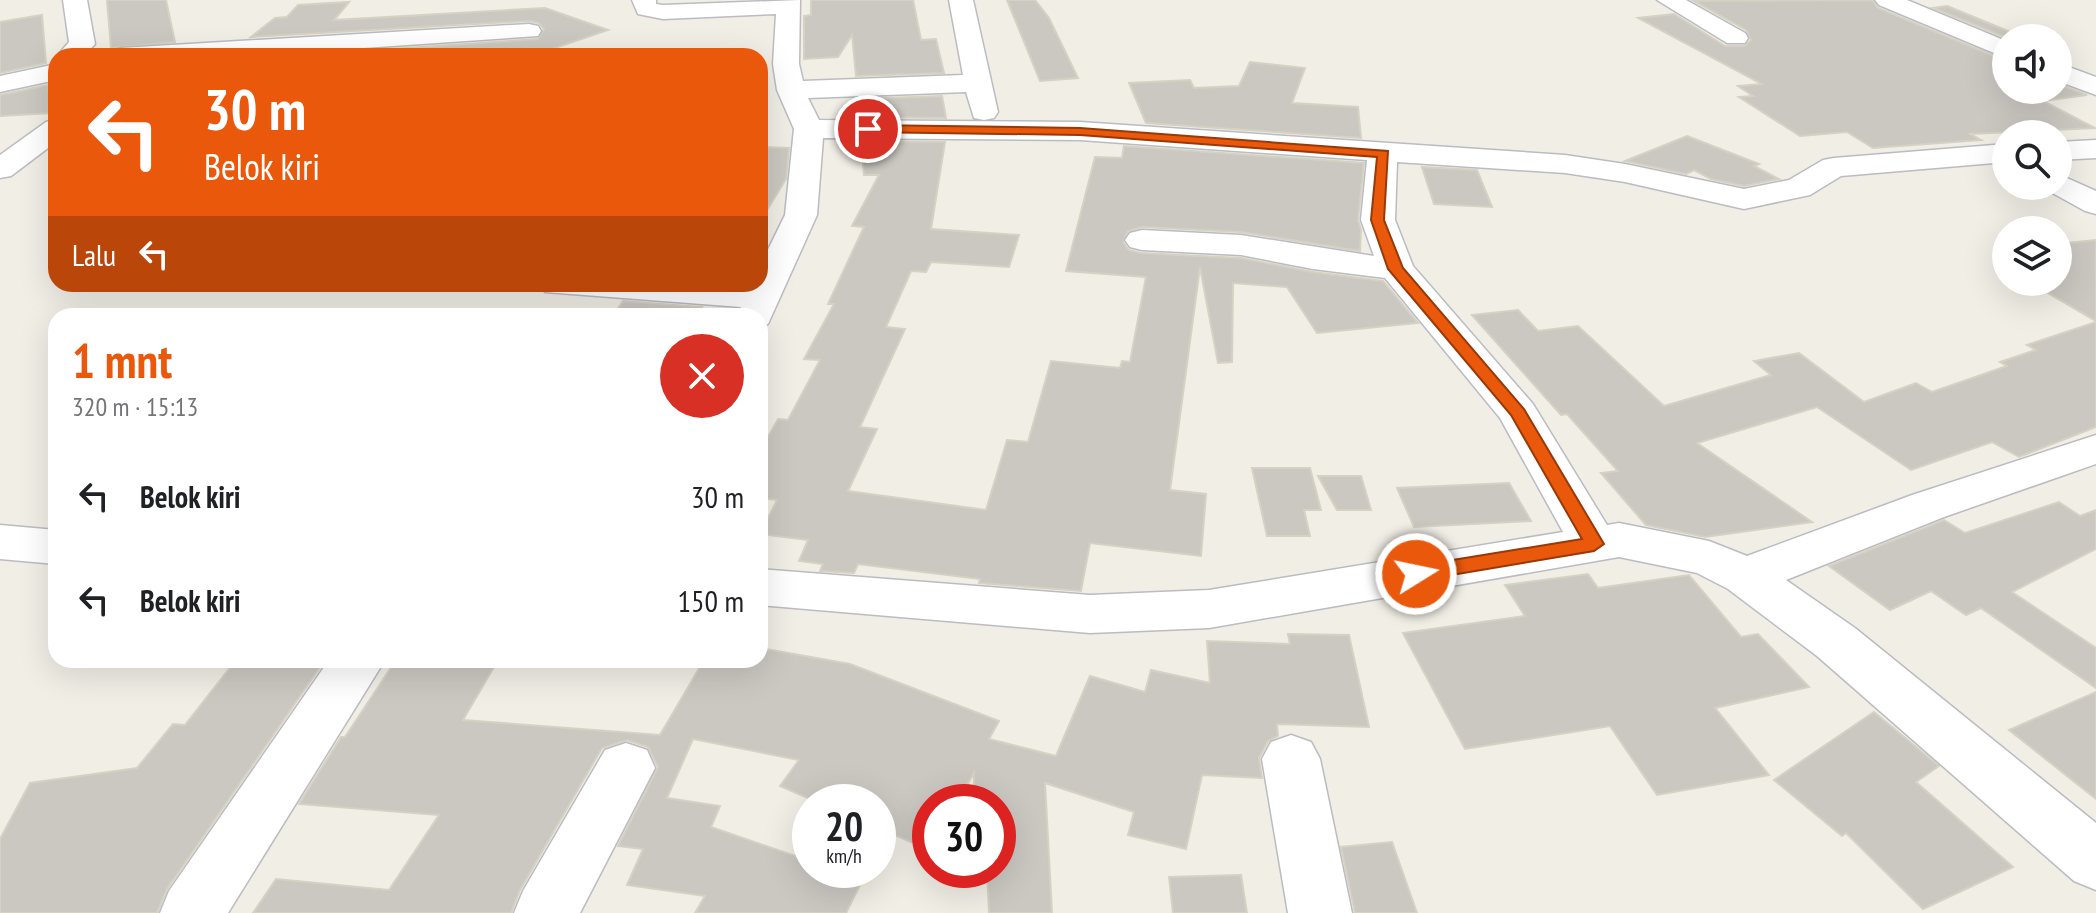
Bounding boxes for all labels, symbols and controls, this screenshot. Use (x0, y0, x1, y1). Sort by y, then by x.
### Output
map controls (1992, 24, 2072, 296)
button: sound (1992, 24, 2072, 104)
text: 30 m (204, 73, 306, 145)
icon: left (72, 80, 176, 184)
pin (834, 95, 902, 163)
icon: arrive (846, 107, 890, 151)
button: search (1992, 120, 2072, 200)
text: Belok kiri (204, 143, 320, 190)
button: layers (1992, 216, 2072, 296)
icon: left (132, 232, 176, 276)
text: Lalu (72, 235, 116, 274)
text: 1 mnt (72, 329, 172, 391)
button: close (660, 334, 744, 418)
text: 320 m · 15:13 (72, 390, 198, 423)
icon: left (72, 474, 116, 518)
text: Belok kiri (140, 477, 241, 516)
text: 30 m (691, 477, 744, 516)
position arrow (1374, 532, 1458, 616)
icon: left (72, 578, 116, 622)
text: Belok kiri (140, 581, 241, 620)
text: 150 m (678, 581, 744, 620)
speed limit sign: 30 (912, 784, 1016, 888)
text: 20 (825, 800, 863, 852)
text: km/h (826, 843, 862, 869)

